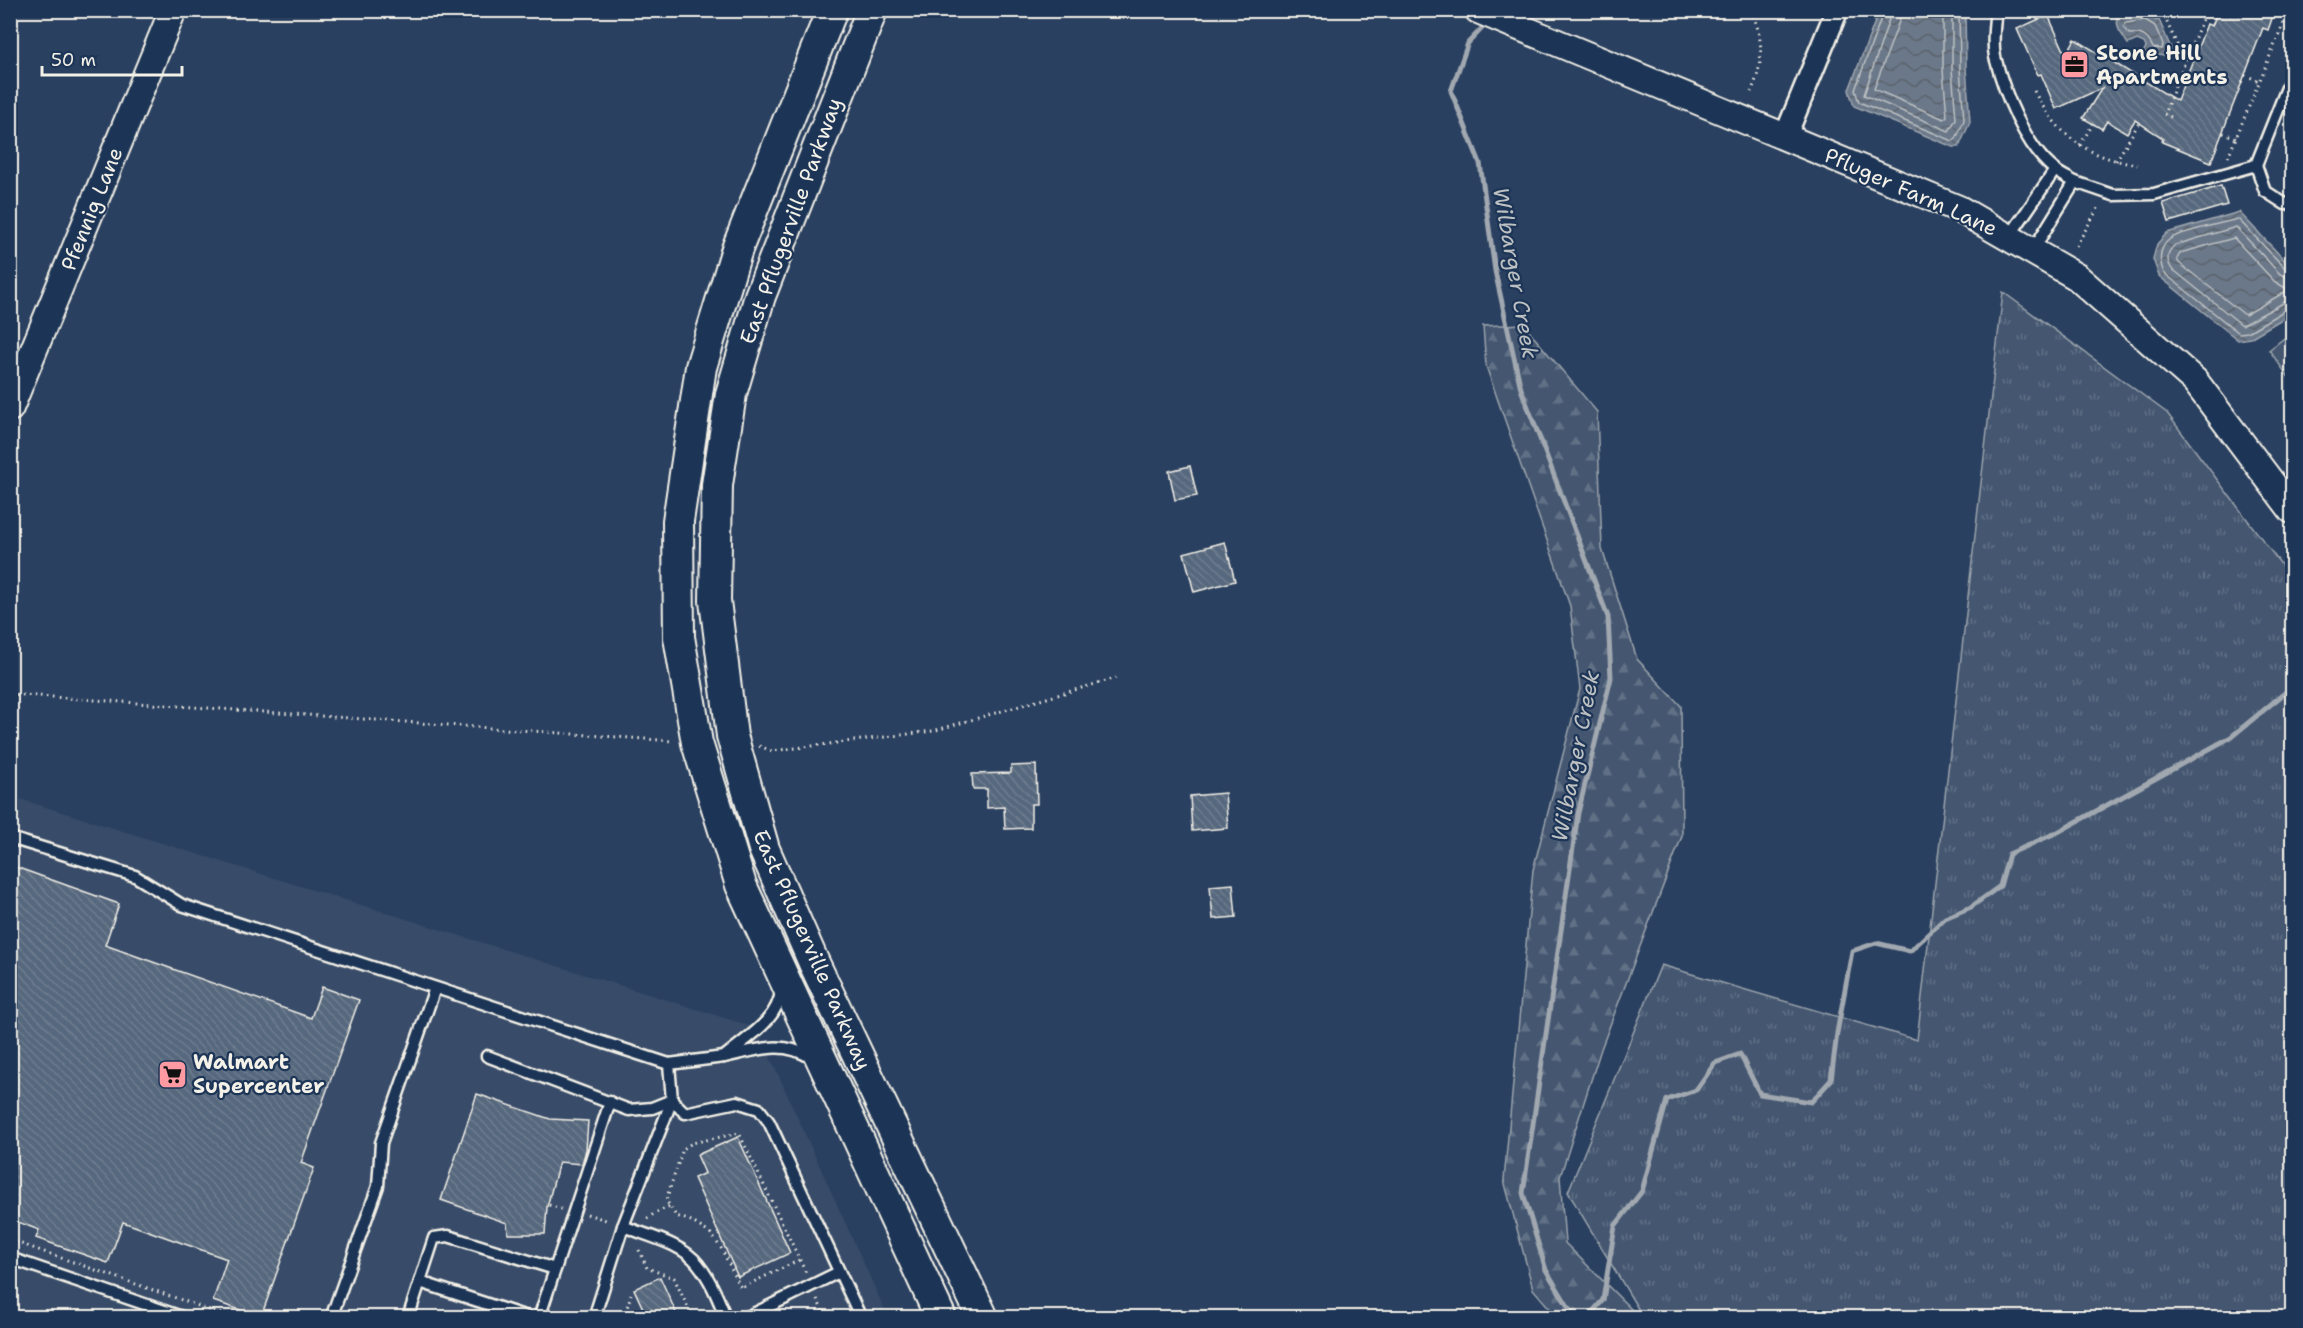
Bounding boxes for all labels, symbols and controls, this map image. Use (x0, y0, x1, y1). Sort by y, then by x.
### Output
scale bar (42, 39, 182, 77)
place label: Stone Hill Apartments (2096, 39, 2227, 91)
text: 50 m (51, 48, 96, 72)
office icon: Stone Hill Apartments (2059, 49, 2091, 81)
street label: East Pflugerville Parkway (733, 94, 849, 348)
street label: Pfluger Farm Lane (1820, 141, 2002, 243)
street label: Pfennig Lane (55, 143, 129, 275)
water label: Wilbarger Creek (1486, 185, 1545, 362)
water label: Wilbarger Creek (1545, 668, 1606, 844)
street label: East Pflugerville Parkway (746, 826, 878, 1074)
place label: Walmart Supercenter (193, 1048, 324, 1100)
supermarket icon: Walmart Supercenter (156, 1058, 188, 1090)

